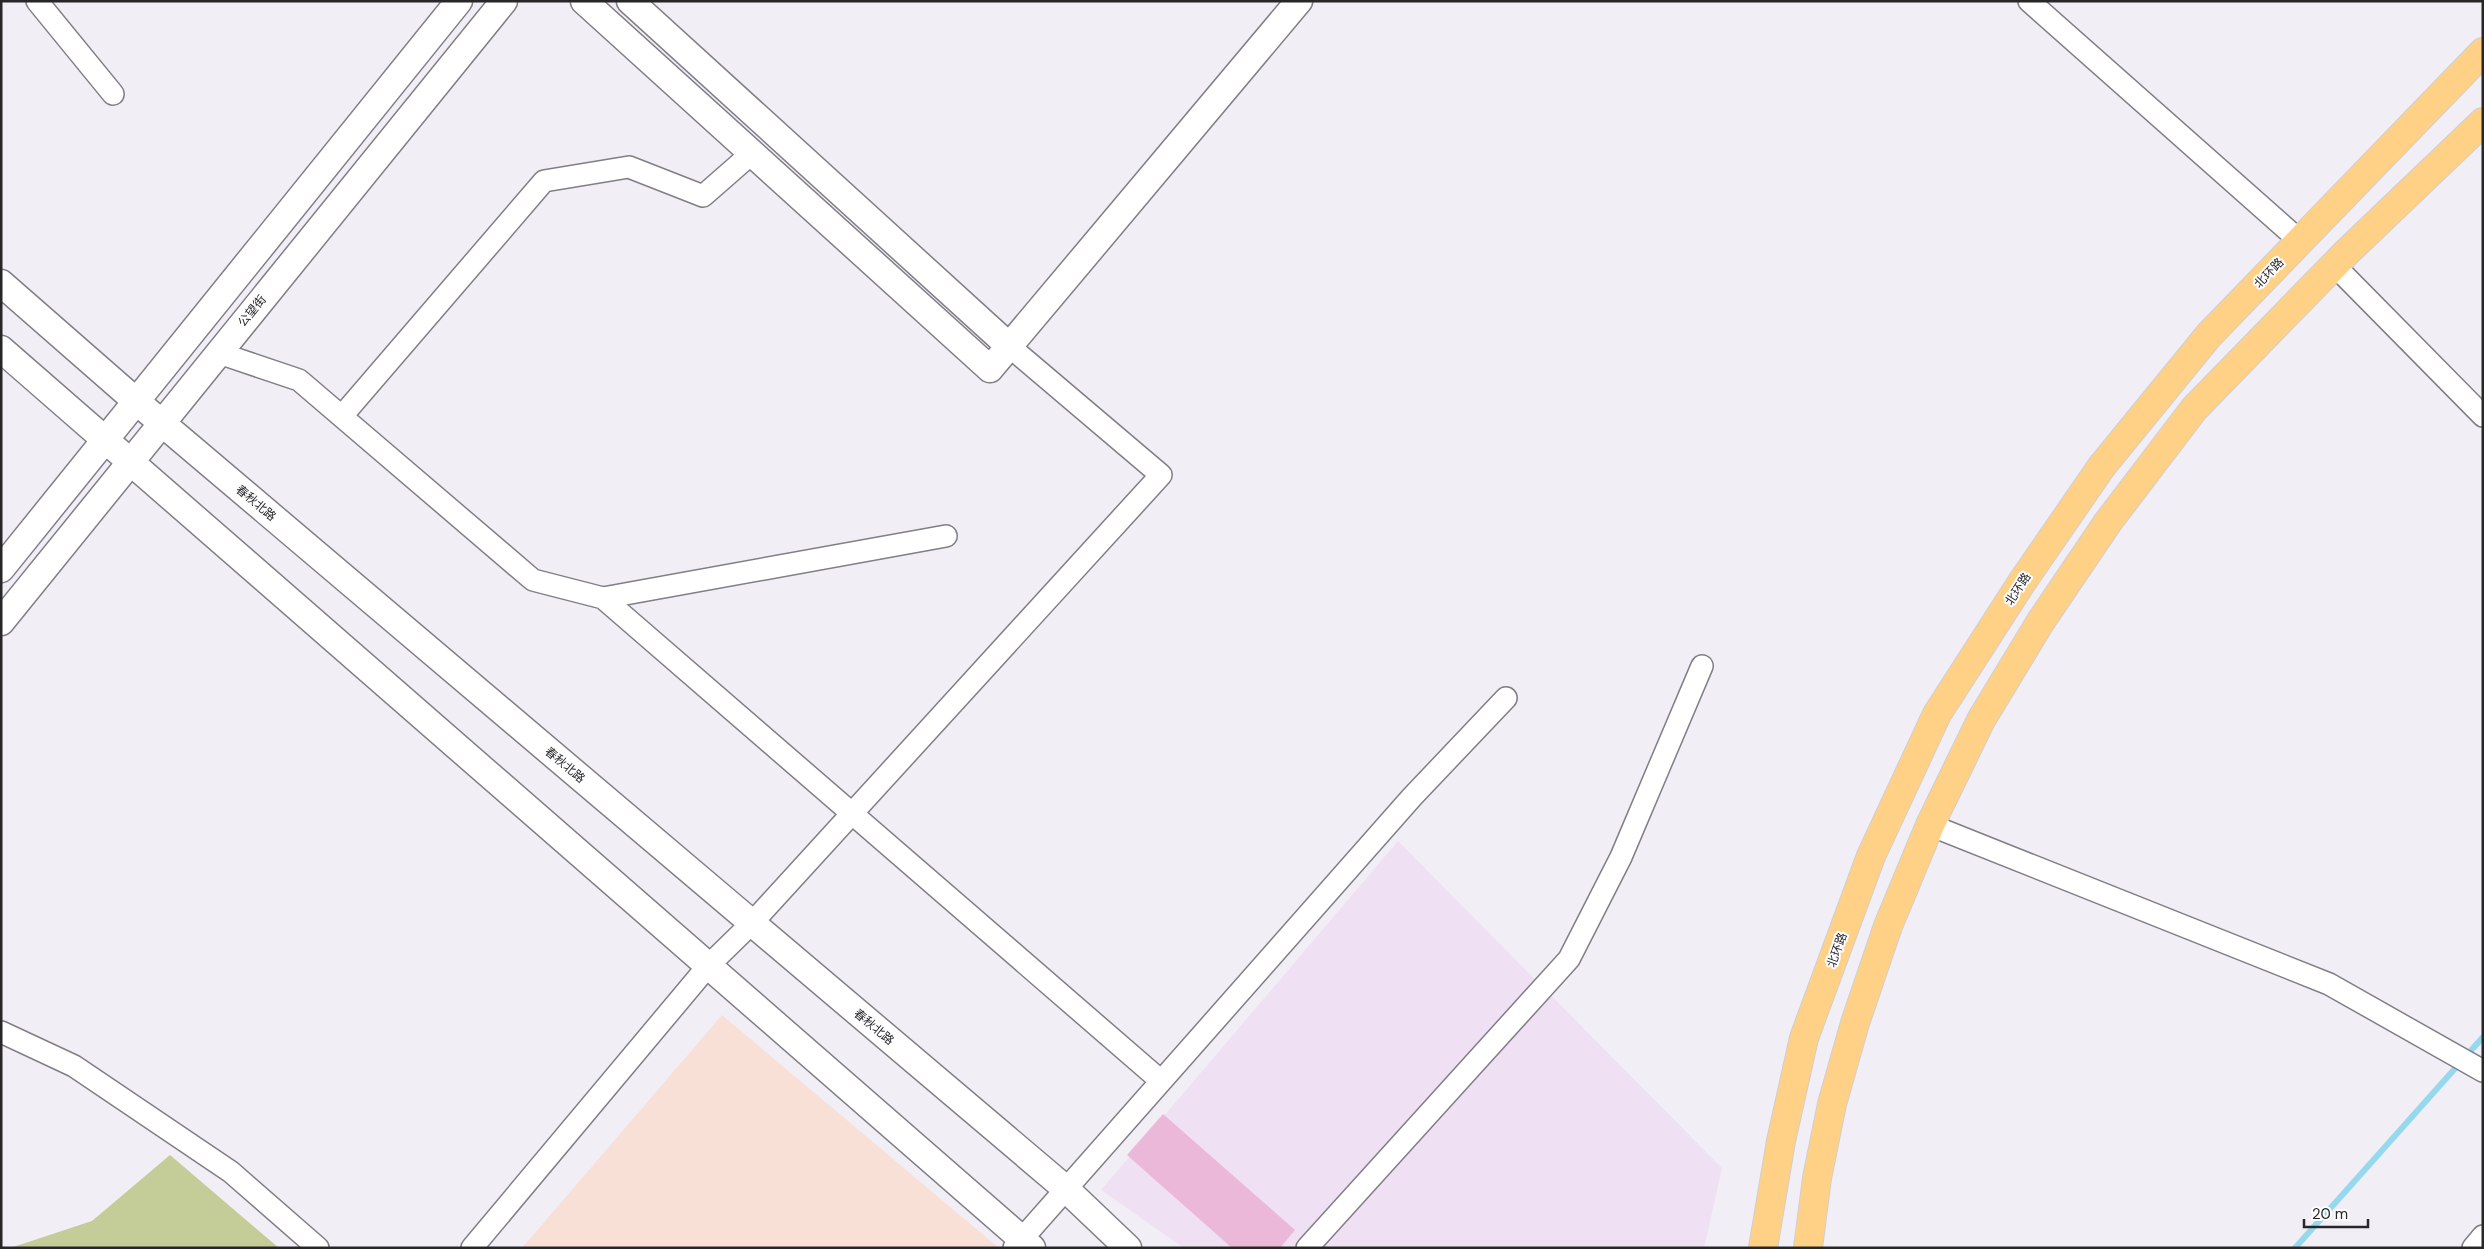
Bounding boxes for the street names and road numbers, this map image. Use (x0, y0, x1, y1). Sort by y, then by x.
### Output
street label: 北环路 (2251, 254, 2287, 292)
street label: 公望街 (234, 292, 270, 330)
street label: 春秋北路 (232, 481, 280, 525)
street label: 北环路 (2001, 570, 2035, 608)
street label: 春秋北路 (541, 743, 589, 787)
street label: 北环路 (1823, 930, 1851, 970)
street label: 春秋北路 (850, 1005, 898, 1049)

